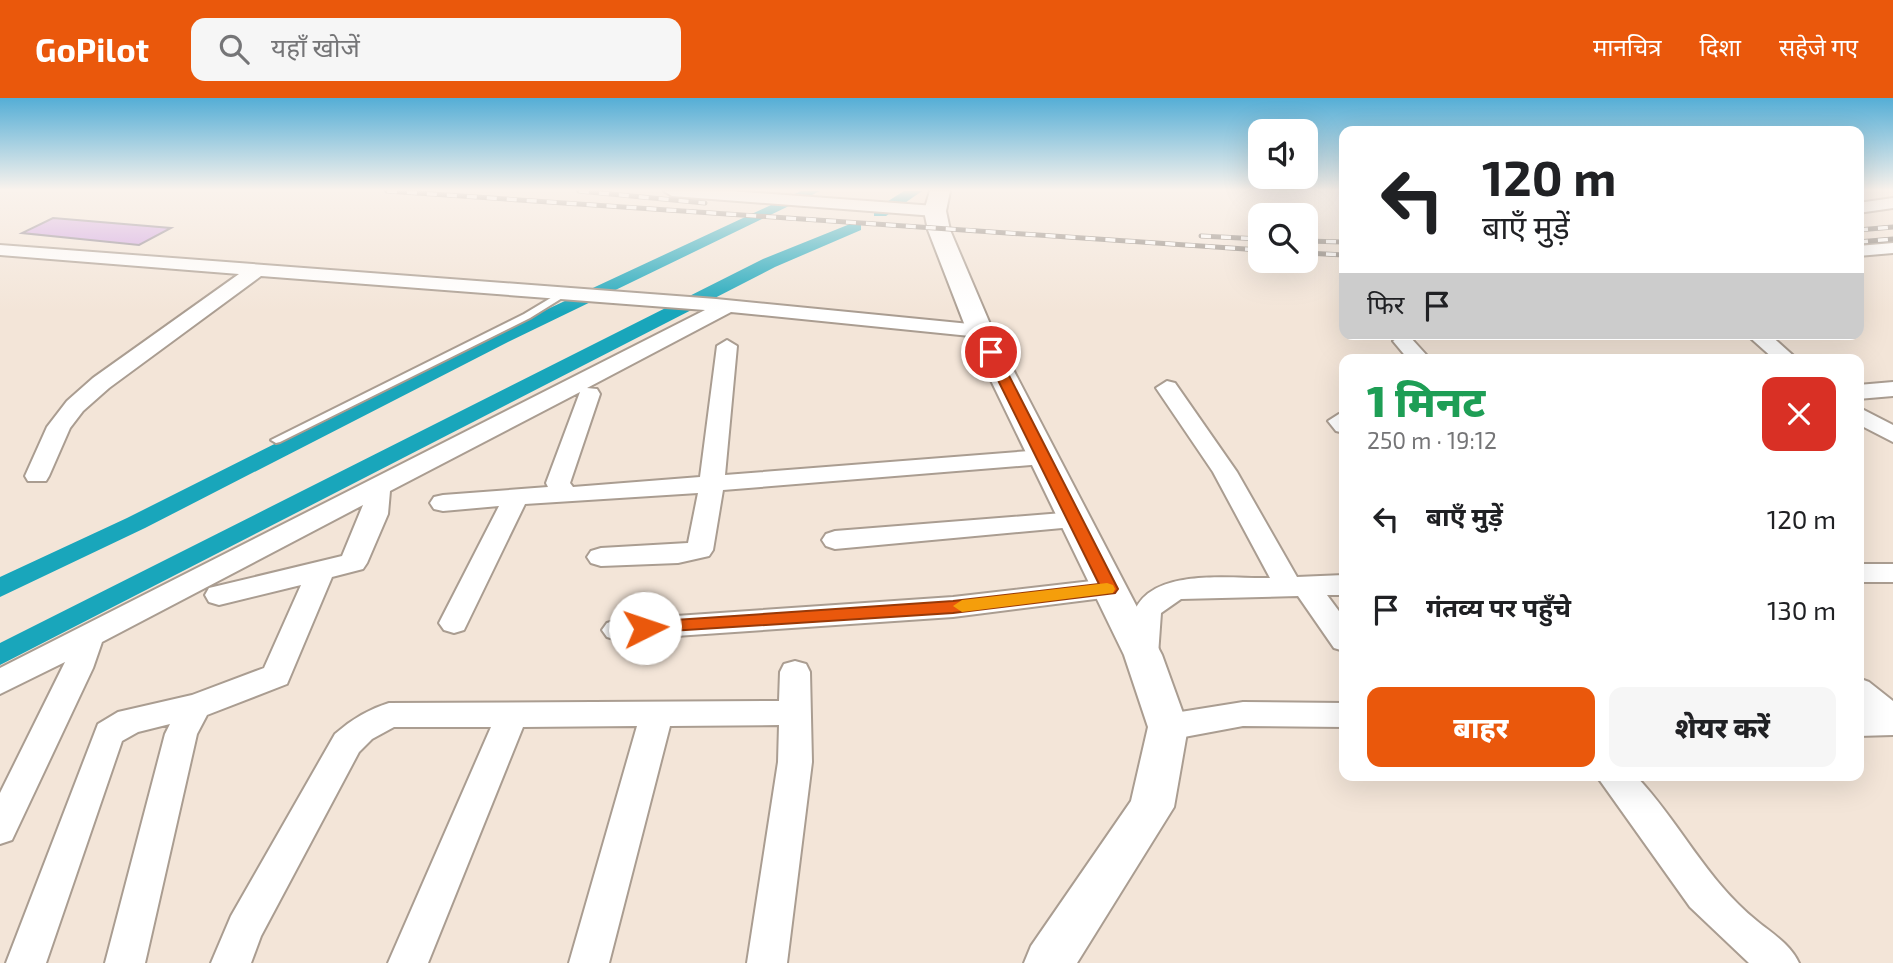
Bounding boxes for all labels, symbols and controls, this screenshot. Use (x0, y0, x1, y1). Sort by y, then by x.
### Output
search box (191, 18, 681, 81)
text: GoPilot (35, 29, 149, 69)
icon: search (215, 30, 253, 68)
text: यहाँ खोजें (271, 31, 360, 62)
text: मानचित्र (1593, 32, 1662, 61)
text: दिशा (1700, 32, 1741, 61)
text: सहेजे गए (1779, 32, 1858, 61)
map controls (1248, 119, 1318, 273)
button: sound (1248, 119, 1318, 189)
text: 120 m (1482, 147, 1616, 206)
icon: left (1367, 154, 1458, 245)
button: search (1248, 203, 1318, 273)
text: बाएँ मुड़ें (1482, 207, 1570, 245)
icon: arrive (1418, 287, 1456, 325)
text: फिर (1367, 288, 1404, 319)
pin (961, 322, 1021, 382)
icon: arrive (972, 333, 1010, 371)
text: 1 मिनट (1367, 375, 1485, 425)
button: close (1762, 377, 1836, 451)
text: 250 m · 19:12 (1367, 426, 1497, 454)
icon: left (1367, 500, 1405, 538)
text: बाएँ मुड़ें (1426, 500, 1503, 531)
text: 120 m (1767, 503, 1836, 534)
position arrow (608, 591, 682, 665)
icon: arrive (1367, 591, 1405, 629)
text: गंतव्य पर पहुँचे (1426, 591, 1571, 622)
text: 130 m (1767, 594, 1836, 625)
button: बाहर (1367, 687, 1595, 767)
button: शेयर करें (1609, 687, 1836, 767)

